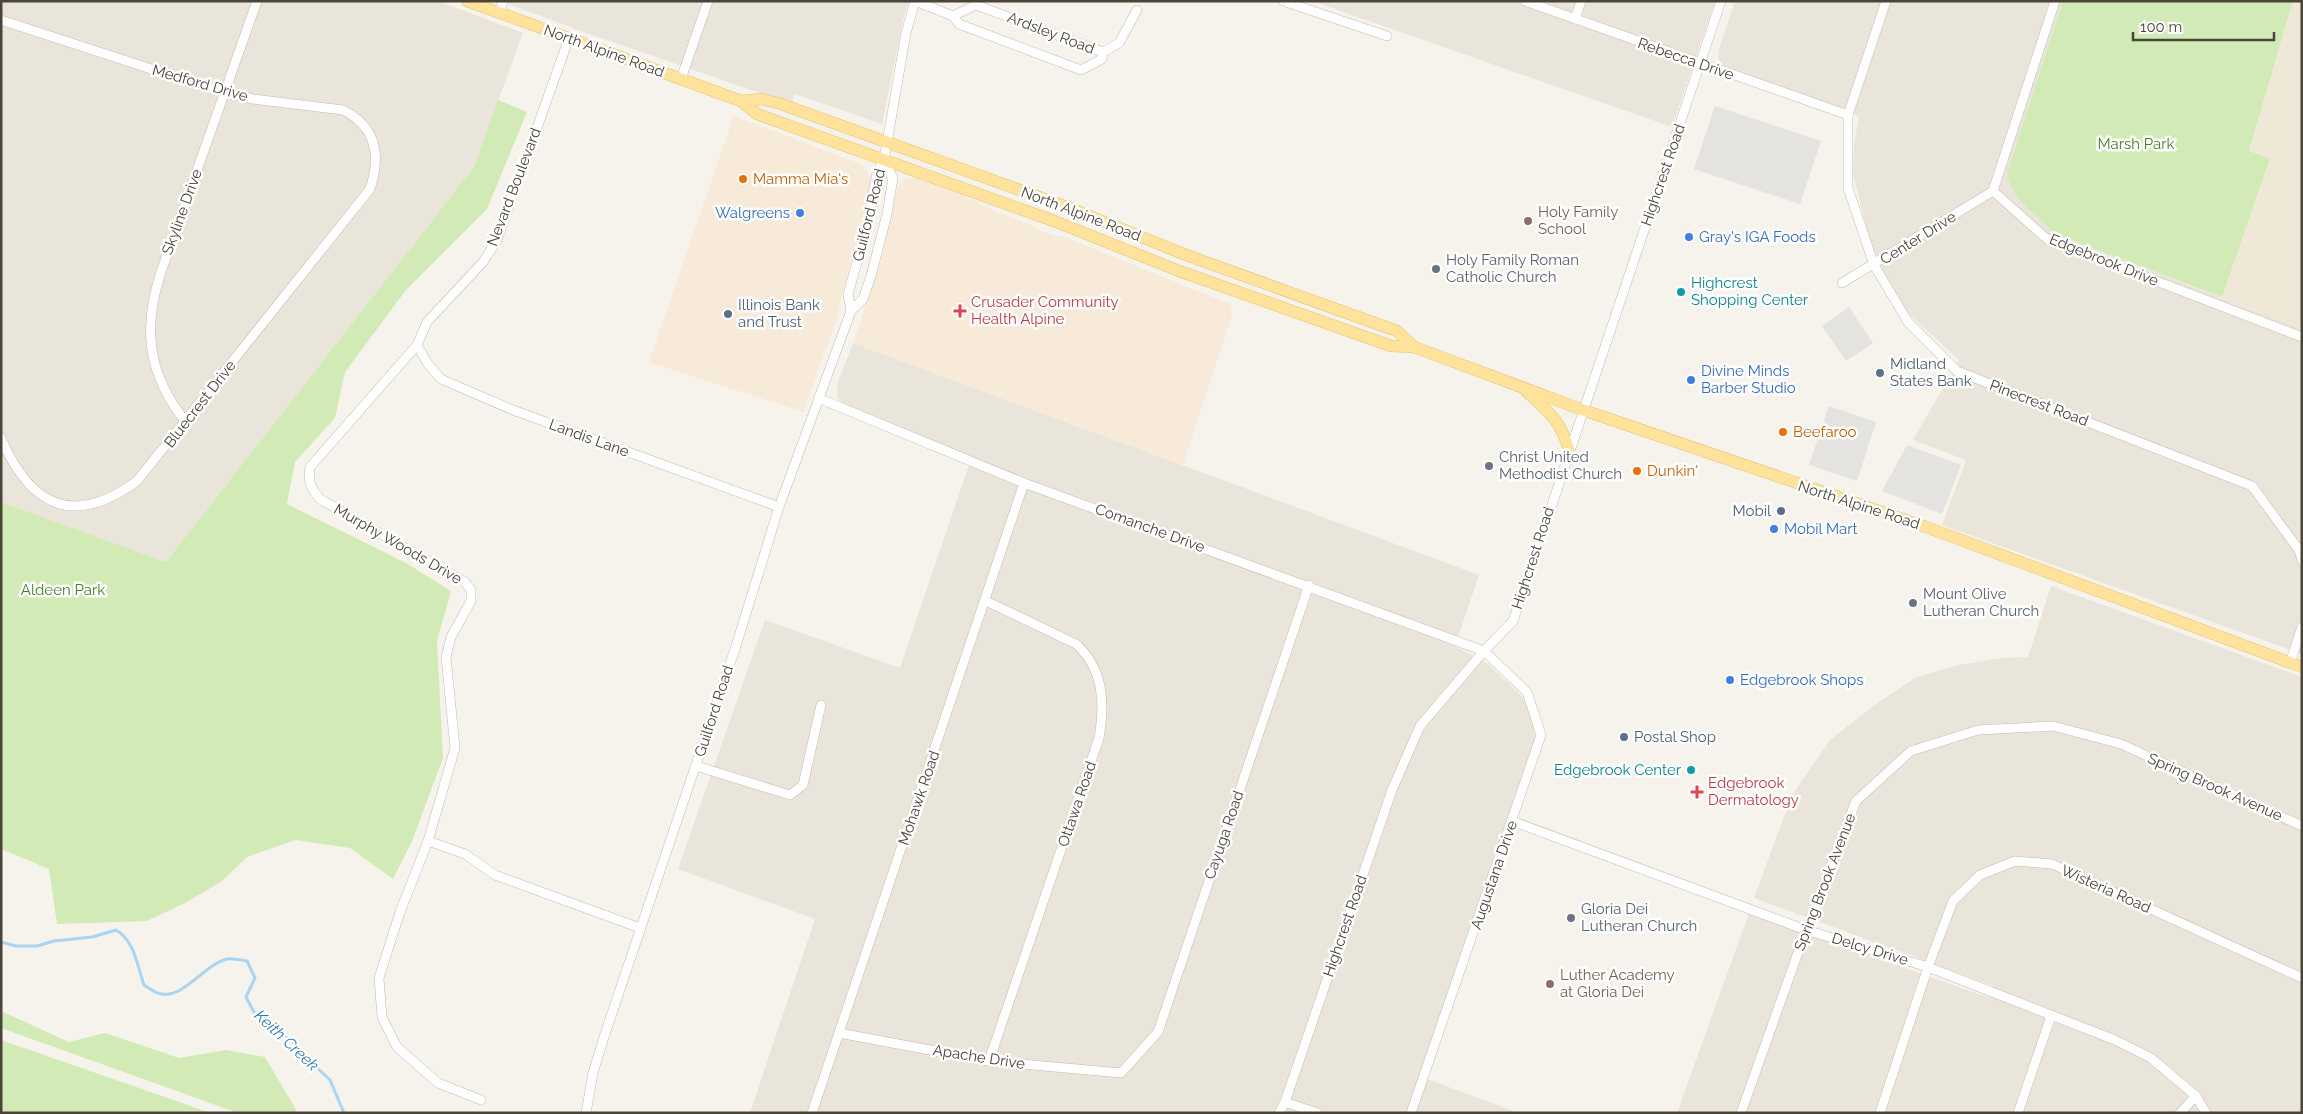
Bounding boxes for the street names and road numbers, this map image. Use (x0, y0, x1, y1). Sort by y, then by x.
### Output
street label: Ardsley Road (1005, 8, 1097, 58)
street label: North Alpine Road (541, 21, 667, 81)
street label: Rebecca Drive (1636, 34, 1737, 84)
street label: Medford Drive (150, 61, 250, 105)
street label: Highcrest Road (1637, 122, 1689, 228)
street label: Nevard Boulevard (483, 125, 545, 249)
street label: Skyline Drive (158, 167, 206, 257)
street label: Guilford Road (849, 167, 889, 263)
street label: North Alpine Road (1019, 183, 1143, 245)
street label: Center Drive (1877, 207, 1959, 268)
street label: Edgebrook Drive (2047, 230, 2161, 290)
street label: Bluecrest Drive (160, 357, 240, 451)
street label: Pinecrest Road (1987, 376, 2091, 430)
street label: Landis Lane (547, 415, 632, 461)
street label: North Alpine Road (1796, 477, 1922, 533)
street label: Murphy Woods Drive (331, 500, 465, 588)
street label: Comanche Drive (1093, 500, 1207, 556)
street label: Highcrest Road (1508, 505, 1558, 611)
street label: Guilford Road (691, 663, 737, 759)
street label: Mohawk Road (894, 748, 944, 848)
street label: Spring Brook Avenue (2145, 749, 2285, 825)
street label: Ottawa Road (1054, 759, 1100, 849)
street label: Cayuga Road (1200, 788, 1248, 882)
street label: Spring Brook Avenue (1791, 811, 1860, 953)
street label: Augustana Drive (1467, 818, 1521, 932)
street label: Wisteria Road (2058, 861, 2154, 917)
street label: Highcrest Road (1319, 873, 1371, 979)
street label: Delcy Drive (1830, 929, 1911, 969)
street label: Apache Drive (932, 1041, 1027, 1073)

